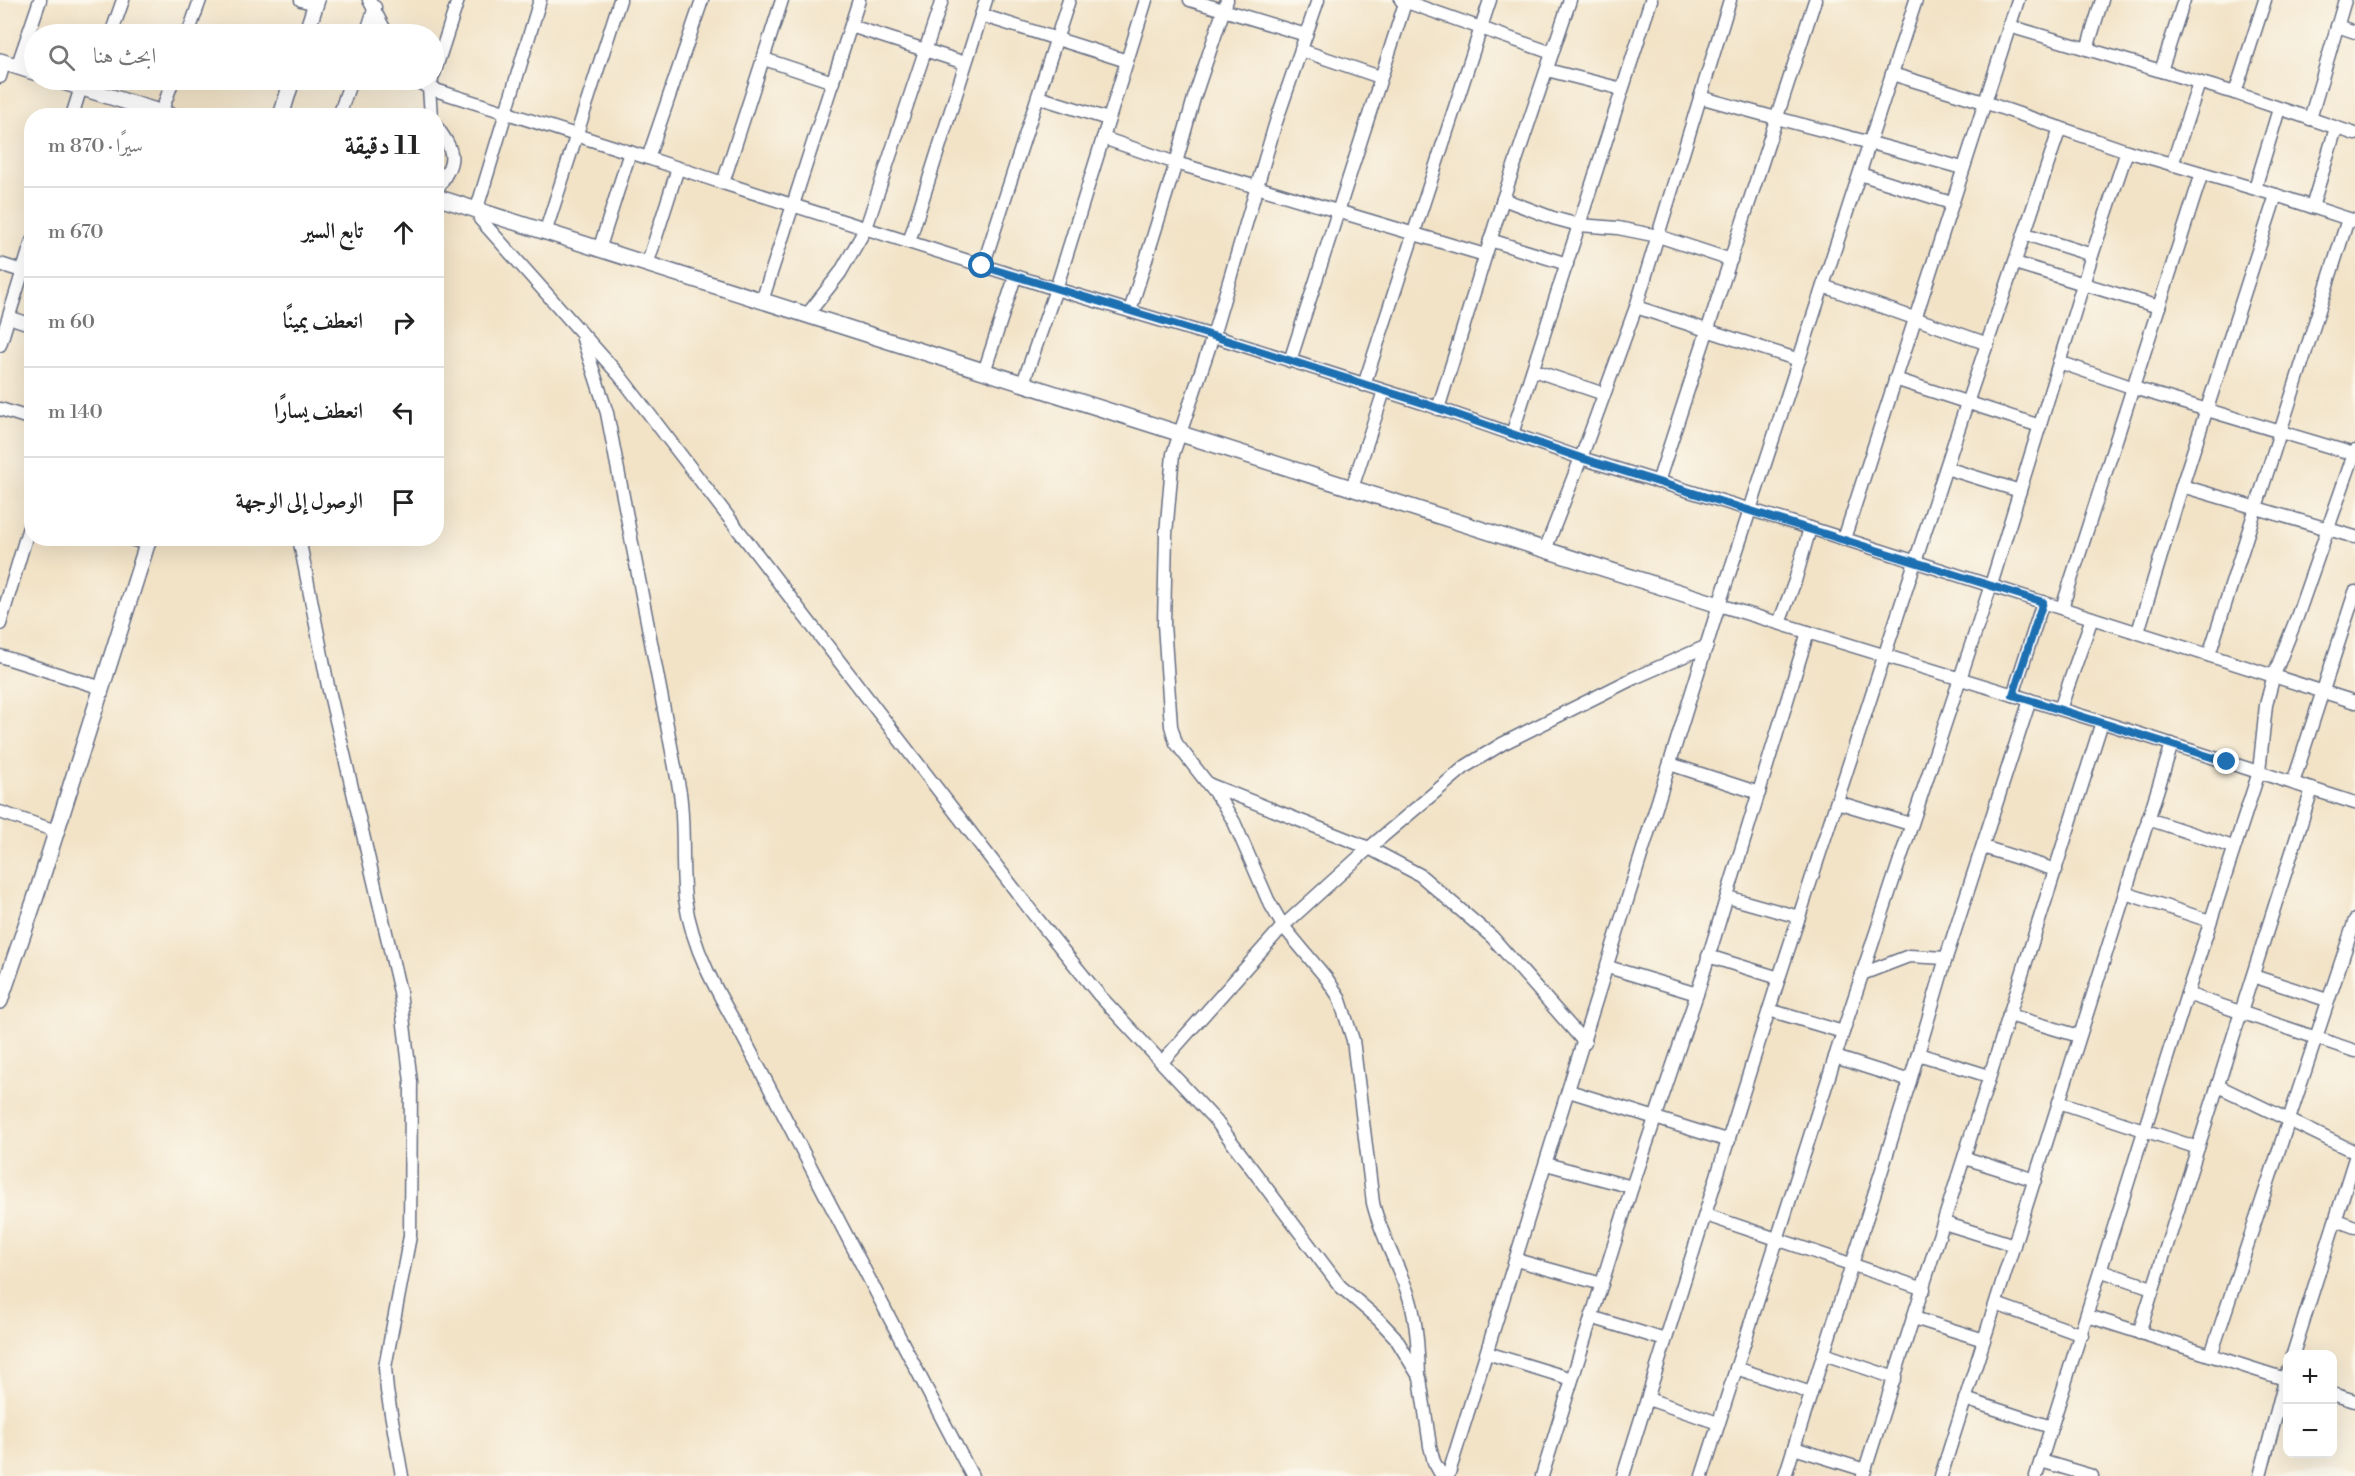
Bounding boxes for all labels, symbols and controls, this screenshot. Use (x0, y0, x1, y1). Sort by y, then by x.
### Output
search box (24, 24, 444, 90)
icon: search (45, 41, 78, 74)
text: ابحث هنا (93, 43, 156, 70)
text: 11 دقيقة (345, 130, 420, 162)
text: سيرًا · 870 m (48, 134, 143, 159)
icon: ahead (387, 216, 420, 249)
text: تابع السير (302, 218, 363, 245)
text: 670 m (48, 220, 104, 245)
route start (968, 252, 994, 278)
icon: right (387, 306, 420, 339)
text: انعطف يمينًا (283, 308, 363, 335)
text: 60 m (48, 310, 95, 335)
icon: left (387, 396, 420, 429)
text: انعطف يسارًا (274, 398, 363, 425)
text: 140 m (48, 400, 103, 425)
icon: arrive (387, 486, 420, 519)
text: الوصول إلى الوجهة (235, 488, 363, 515)
route end (2213, 748, 2239, 774)
map controls (2283, 1350, 2337, 1458)
button: + (2283, 1350, 2337, 1404)
button: − (2283, 1404, 2337, 1458)

